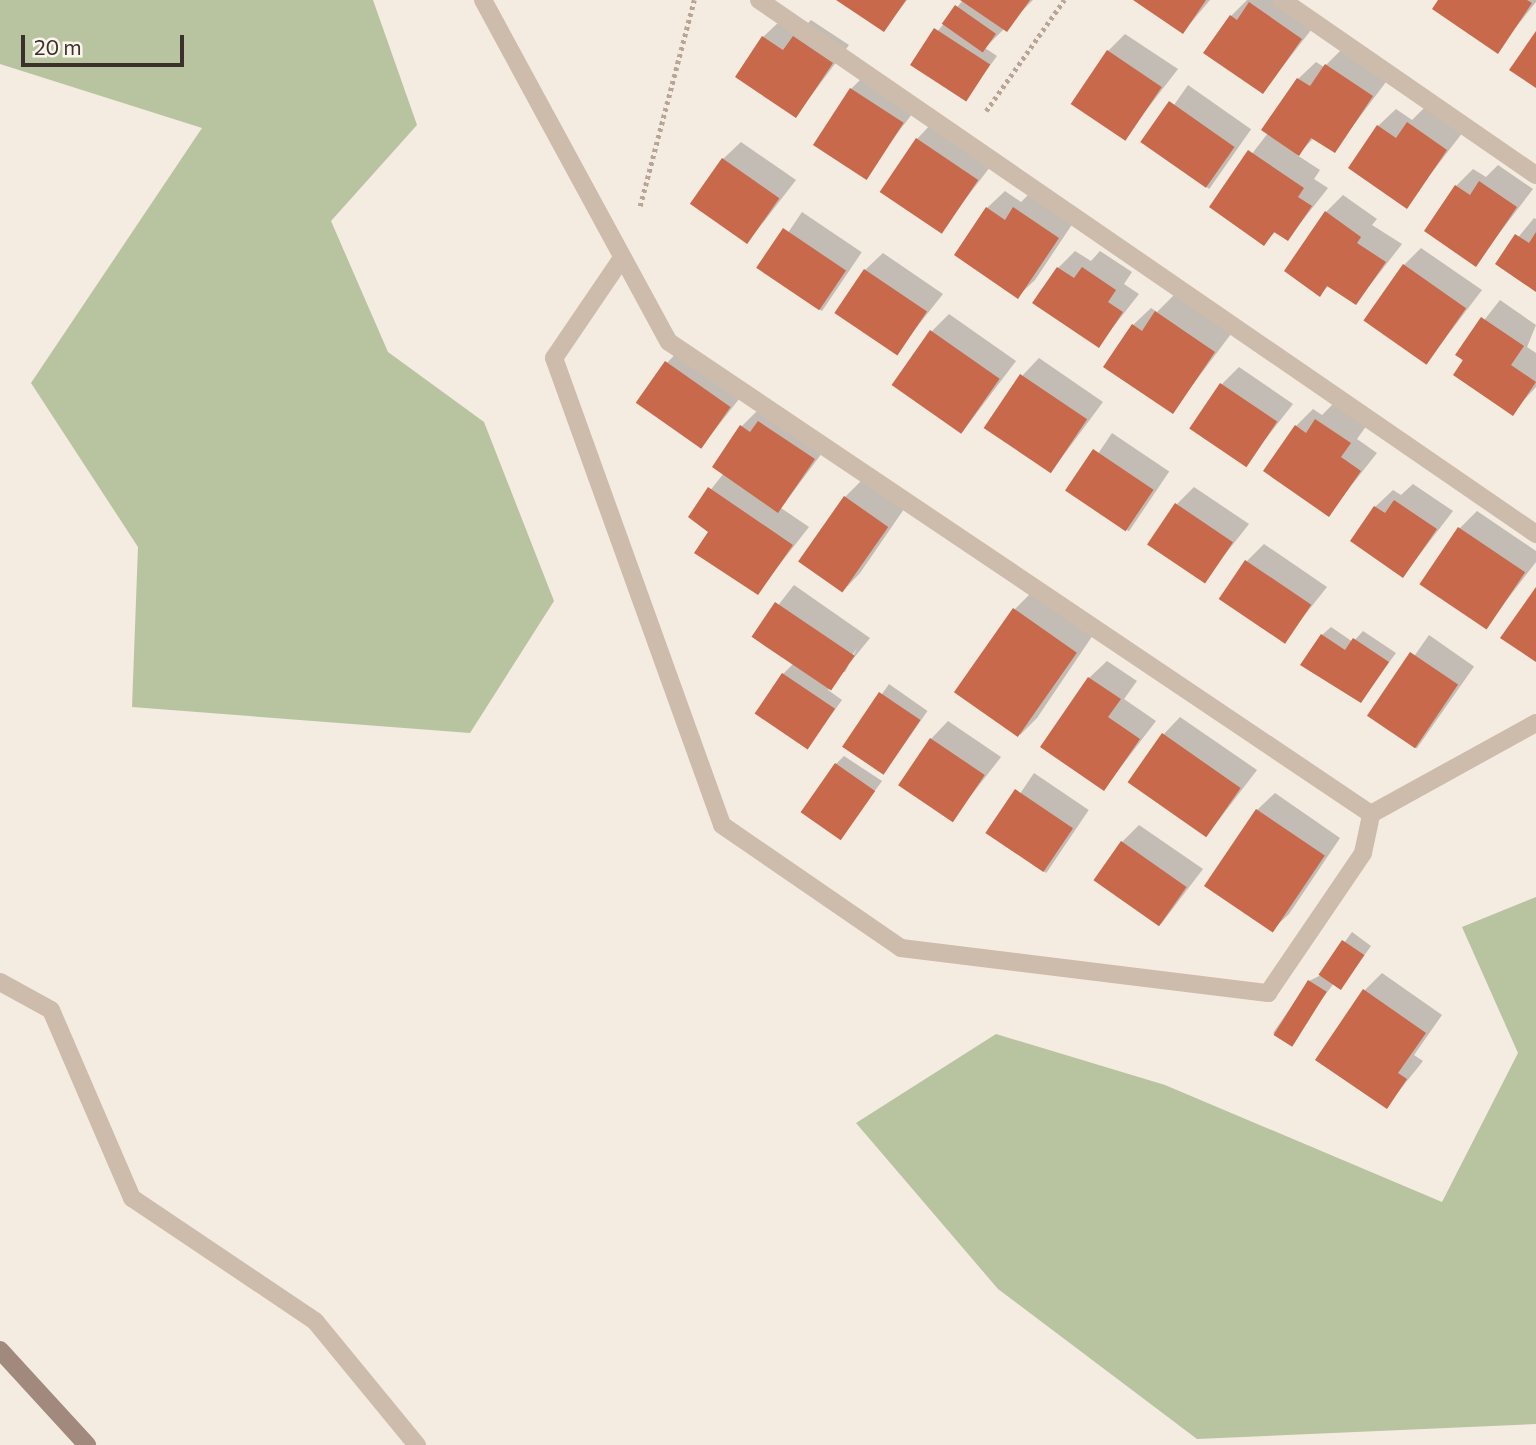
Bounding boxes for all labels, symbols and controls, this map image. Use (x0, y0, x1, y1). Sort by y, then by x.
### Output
scale bar (24, 21, 187, 65)
text: 20 m (34, 34, 82, 59)

